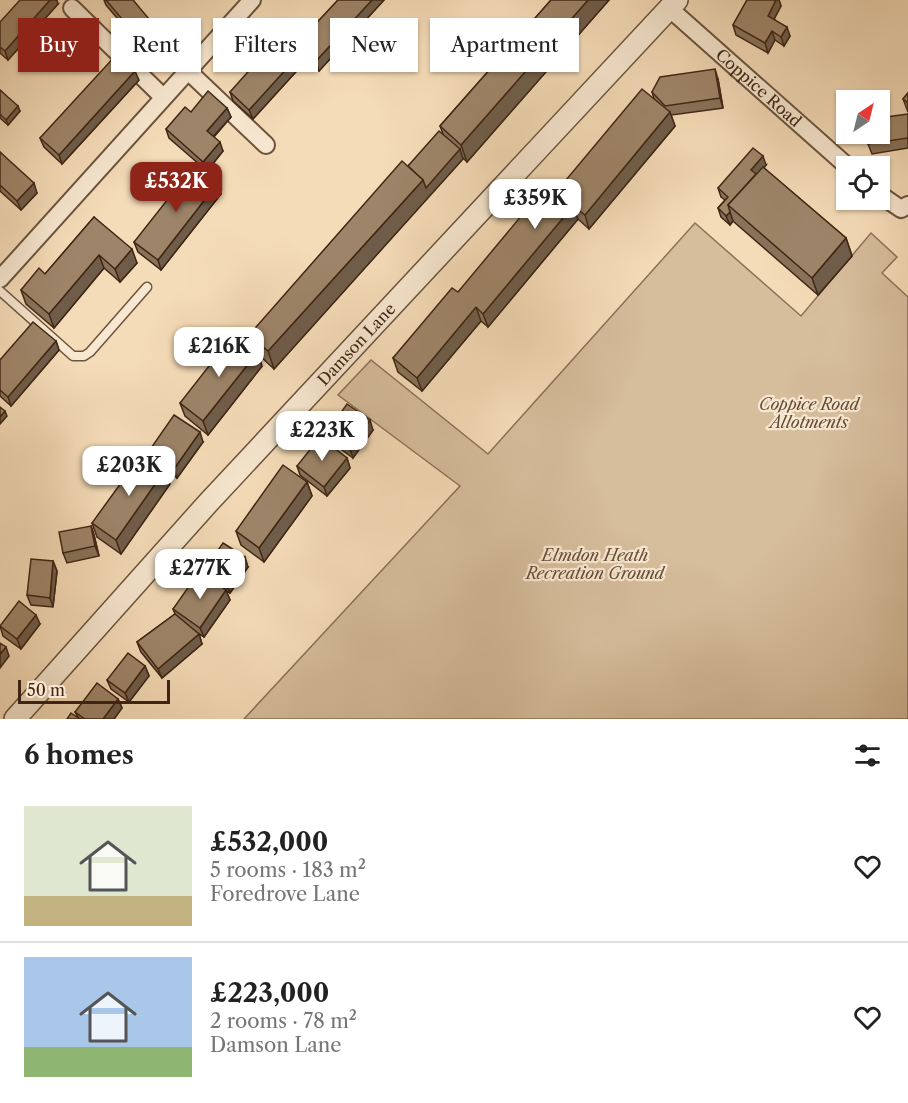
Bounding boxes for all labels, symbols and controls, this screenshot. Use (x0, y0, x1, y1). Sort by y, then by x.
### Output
chip: Buy (18, 18, 99, 72)
chip: Rent (111, 18, 201, 72)
chip: Filters (213, 18, 318, 72)
chip: New (330, 18, 418, 72)
chip: Apartment (430, 18, 579, 72)
street label: Coppice Road (712, 44, 806, 131)
north arrow (836, 90, 890, 144)
map controls (836, 90, 890, 210)
button: locate (836, 156, 890, 210)
pin: £532K (134, 162, 218, 213)
text: £532K (144, 169, 208, 193)
pin: £359K (493, 179, 577, 230)
text: £359K (503, 186, 567, 210)
street label: Damson Lane (313, 299, 399, 389)
pin: £216K (177, 327, 261, 378)
text: £216K (188, 334, 250, 358)
park label: Coppice Road Allotments (759, 394, 860, 432)
pin: £223K (280, 411, 364, 462)
text: £223K (290, 418, 354, 442)
pin: £203K (87, 446, 171, 497)
text: £203K (96, 453, 162, 477)
park label: Elmdon Heath Recreation Ground (524, 545, 666, 583)
pin: £277K (158, 549, 242, 600)
text: £277K (169, 556, 231, 580)
scale bar (18, 677, 170, 704)
text: 50 m (27, 680, 65, 700)
text: 6 homes (24, 739, 134, 771)
icon: filters (851, 739, 884, 772)
text: £532,000 (210, 826, 328, 858)
icon: home (72, 830, 144, 902)
icon: heart (851, 850, 884, 883)
text: 5 rooms · 183 m² (210, 858, 366, 882)
text: Foredrove Lane (210, 882, 360, 906)
text: £223,000 (210, 977, 329, 1009)
icon: home (72, 981, 144, 1053)
icon: heart (851, 1001, 884, 1034)
text: 2 rooms · 78 m² (210, 1009, 357, 1033)
text: Damson Lane (210, 1033, 342, 1057)

